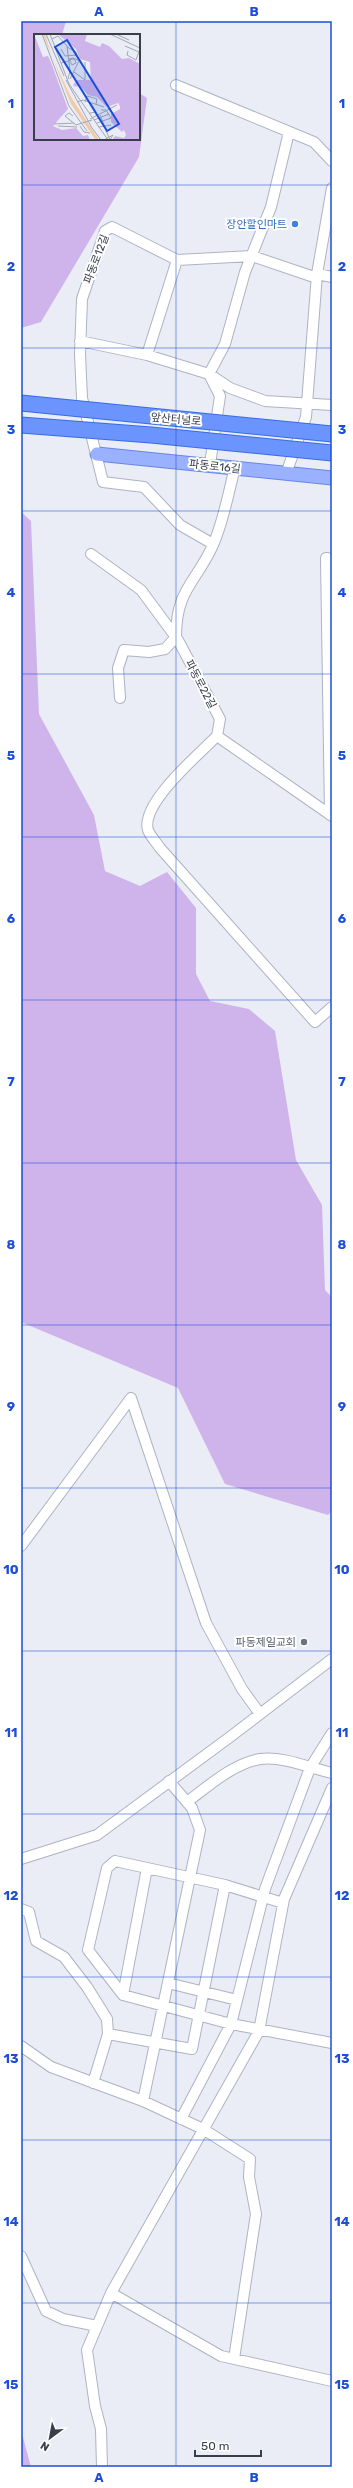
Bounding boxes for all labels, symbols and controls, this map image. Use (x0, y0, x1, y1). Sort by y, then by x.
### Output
text: A (94, 4, 104, 19)
text: B (249, 4, 259, 19)
inset map (34, 34, 140, 140)
text: 1 (8, 96, 14, 111)
text: 1 (339, 96, 345, 111)
place label: 장안할인마트 (226, 218, 287, 231)
marker: 장안할인마트 (290, 219, 300, 229)
street label: 파동로12길 (81, 233, 112, 286)
text: 2 (7, 259, 15, 274)
text: 2 (338, 259, 346, 274)
street label: 앞산터널로 (150, 411, 202, 428)
text: 3 (7, 422, 16, 437)
text: 3 (338, 422, 347, 437)
street label: 파동로16길 (188, 457, 241, 476)
text: 4 (7, 585, 16, 600)
text: 4 (338, 585, 347, 600)
street label: 파동로22길 (182, 658, 219, 711)
text: 5 (7, 748, 15, 763)
text: 5 (338, 748, 346, 763)
text: 6 (7, 911, 16, 926)
text: 6 (338, 911, 347, 926)
text: 7 (7, 1074, 15, 1089)
text: 7 (338, 1074, 346, 1089)
text: 8 (7, 1237, 16, 1252)
text: 8 (338, 1237, 347, 1252)
text: 9 (7, 1399, 15, 1414)
text: 9 (338, 1399, 346, 1414)
text: 10 (3, 1562, 19, 1577)
text: 10 (334, 1562, 350, 1577)
place label: 파동제일교회 (235, 1636, 296, 1649)
marker: 파동제일교회 (299, 1637, 309, 1647)
text: 11 (5, 1725, 17, 1740)
text: 11 (336, 1725, 348, 1740)
text: 12 (4, 1888, 18, 1903)
text: 12 (335, 1888, 349, 1903)
text: 13 (3, 2051, 19, 2066)
text: 13 (334, 2051, 350, 2066)
text: 14 (3, 2214, 19, 2229)
text: 14 (334, 2214, 350, 2229)
text: 15 (4, 2377, 18, 2392)
text: 15 (335, 2377, 349, 2392)
north arrow (30, 2418, 70, 2458)
scale bar (195, 2432, 261, 2458)
text: N (38, 2438, 52, 2454)
text: 50 m (201, 2439, 229, 2453)
text: A (94, 2470, 104, 2485)
text: B (249, 2470, 259, 2485)

